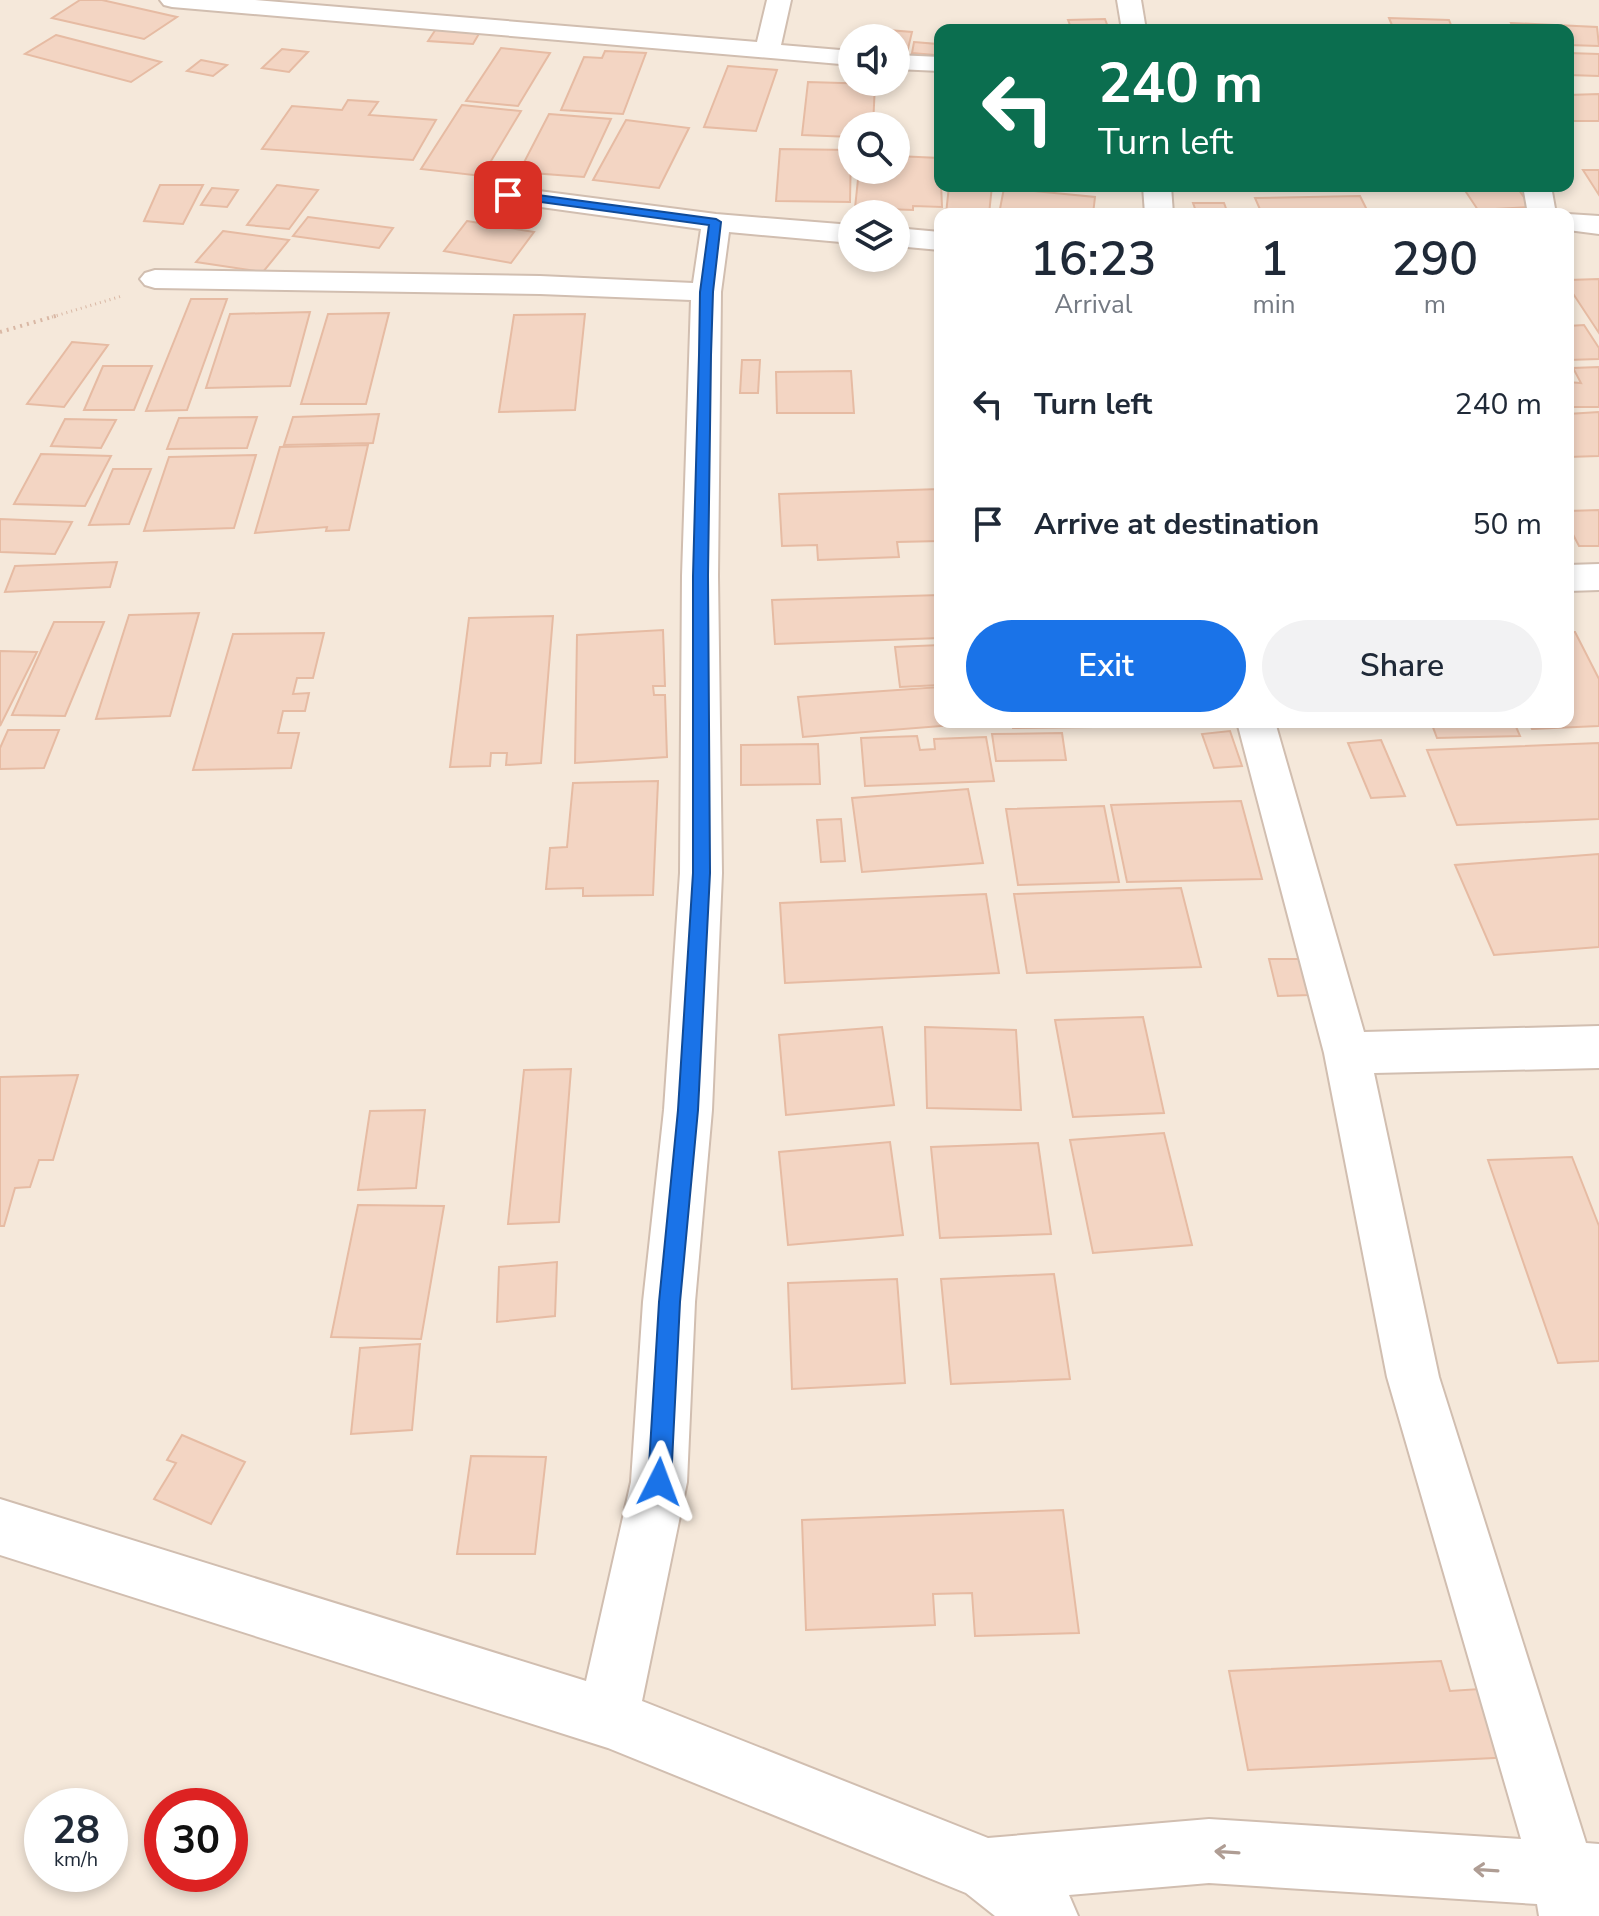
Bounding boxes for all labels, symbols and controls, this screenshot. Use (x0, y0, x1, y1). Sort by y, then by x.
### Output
map controls (838, 24, 910, 272)
button: sound (838, 24, 910, 96)
text: 240 m (1098, 45, 1263, 122)
icon: left (966, 56, 1070, 160)
button: search (838, 112, 910, 184)
text: Turn left (1098, 118, 1233, 167)
pin (474, 161, 542, 229)
icon: arrive (486, 173, 530, 217)
button: layers (838, 200, 910, 272)
text: 16:23 (1030, 226, 1157, 292)
text: 1 (1260, 226, 1288, 292)
text: 290 (1392, 226, 1478, 292)
text: Arrival (1054, 287, 1132, 322)
text: min (1253, 287, 1296, 322)
text: m (1424, 287, 1446, 322)
icon: left (966, 382, 1010, 426)
text: Turn left (1034, 384, 1152, 425)
text: 240 m (1455, 384, 1542, 425)
icon: arrive (966, 502, 1010, 546)
text: Arrive at destination (1034, 504, 1319, 545)
text: 50 m (1473, 504, 1542, 545)
button: Exit (966, 620, 1246, 712)
button: Share (1262, 620, 1542, 712)
position arrow (617, 1440, 701, 1524)
speed limit sign: 30 (144, 1788, 248, 1892)
text: 28 (52, 1803, 100, 1857)
one-way arrow (1214, 1844, 1241, 1859)
text: km/h (54, 1846, 98, 1873)
one-way arrow (1473, 1862, 1500, 1877)

